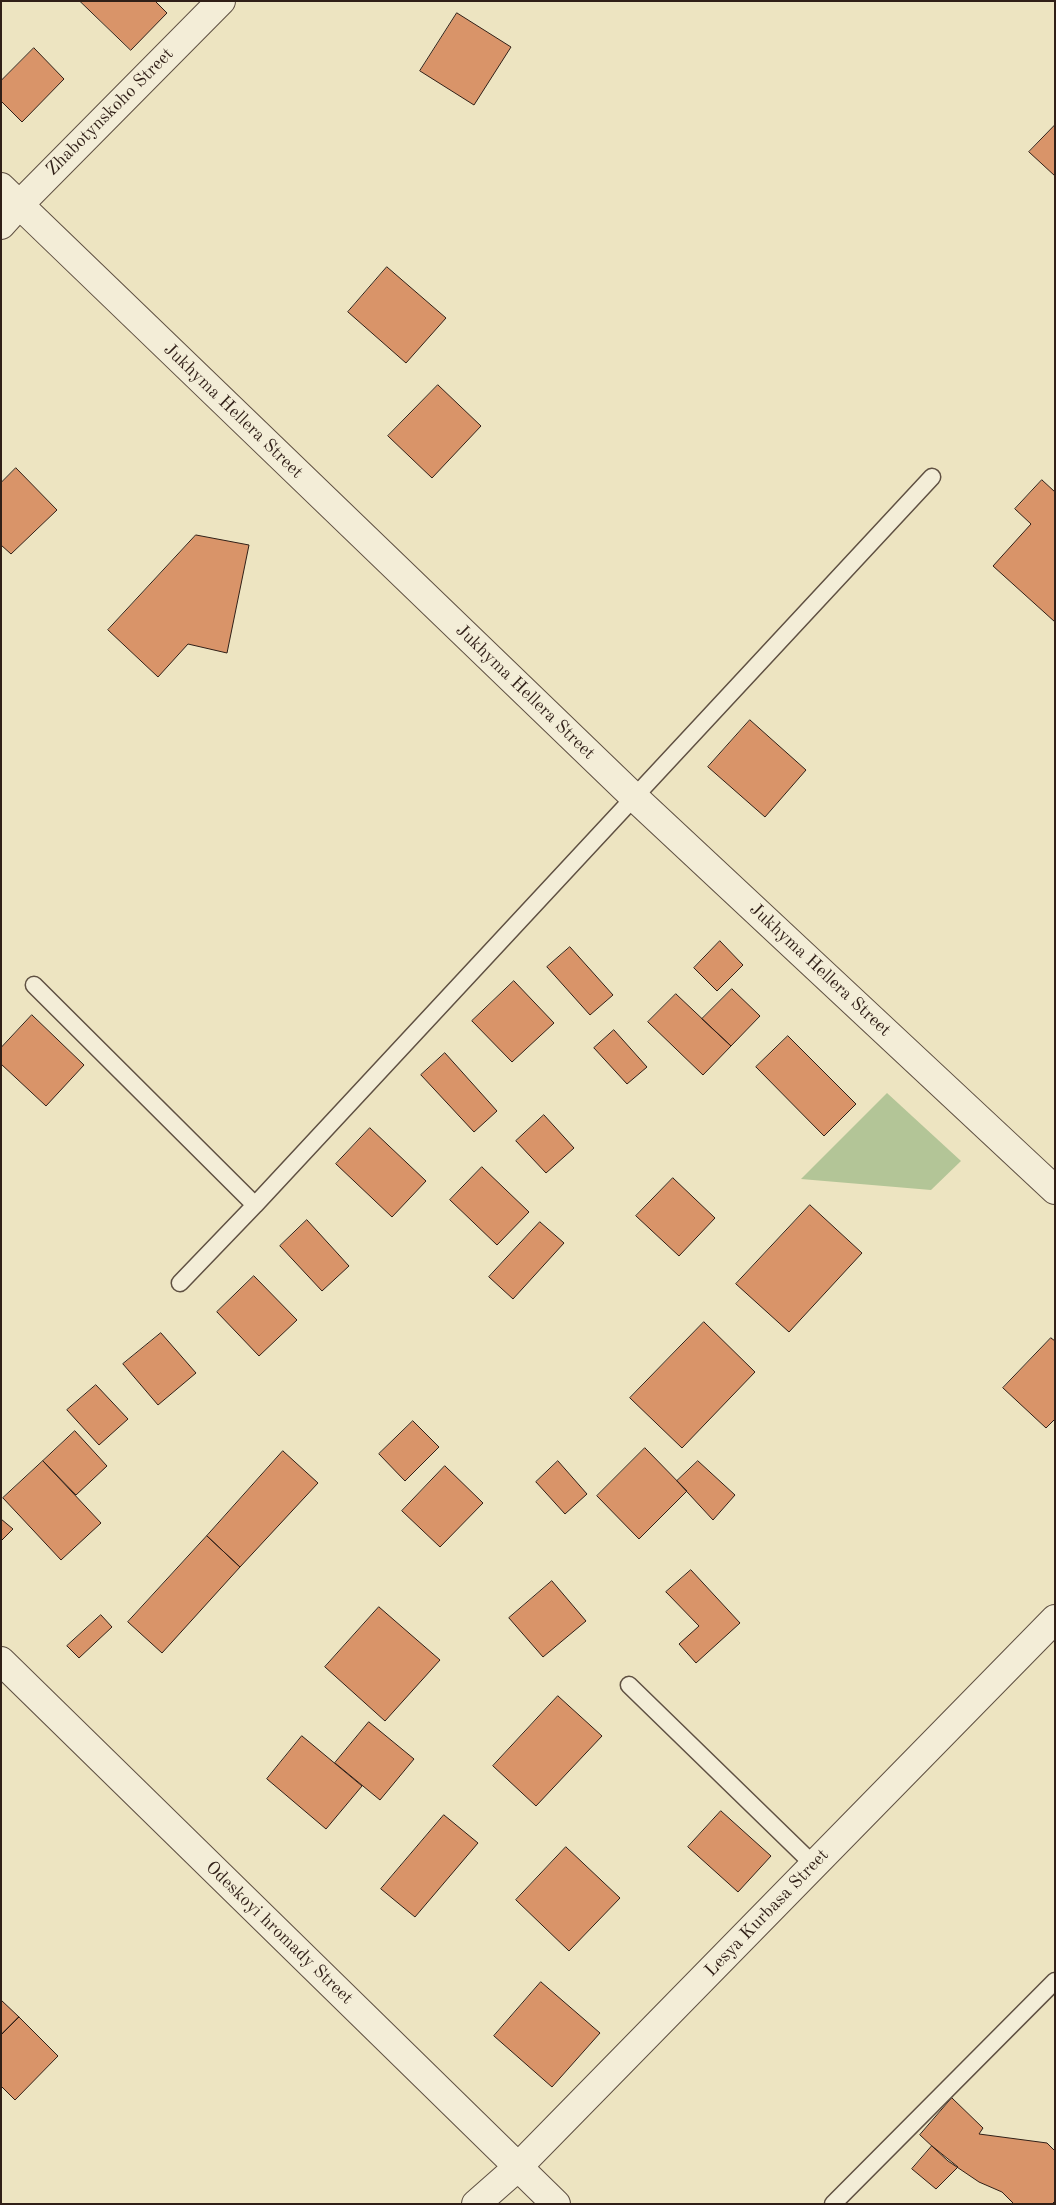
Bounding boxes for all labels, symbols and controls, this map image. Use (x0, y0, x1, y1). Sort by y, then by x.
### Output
street label: Zhabotynskoho Street (42, 44, 178, 180)
street label: Jukhyma Hellera Street (159, 339, 307, 483)
street label: Jukhyma Hellera Street (451, 620, 599, 764)
street label: Jukhyma Hellera Street (745, 899, 895, 1041)
street label: Lesya Kurbasa Street (700, 1845, 834, 1981)
street label: Odeskoyi hromady Street (201, 1857, 357, 2009)

